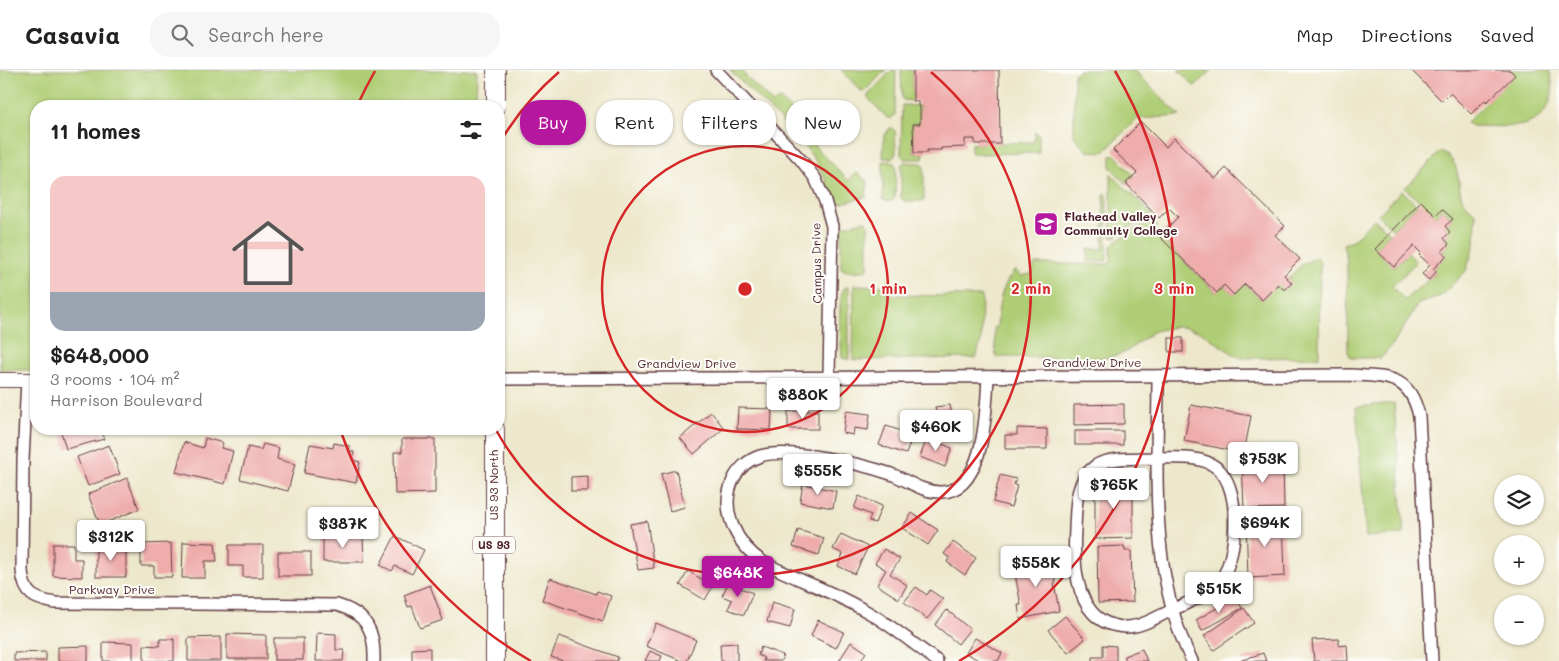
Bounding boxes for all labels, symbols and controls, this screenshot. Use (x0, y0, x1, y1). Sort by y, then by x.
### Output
search box (150, 12, 500, 57)
text: Casavia (25, 19, 120, 50)
icon: search (168, 21, 196, 49)
text: Search here (208, 22, 324, 47)
text: Map (1296, 23, 1333, 47)
text: Directions (1361, 23, 1453, 47)
text: Saved (1481, 23, 1534, 47)
chip: Buy (520, 100, 586, 145)
chip: Rent (596, 100, 673, 145)
chip: Filters (683, 100, 776, 145)
chip: New (786, 100, 860, 145)
icon: filters (457, 116, 485, 144)
text: 11 homes (50, 117, 141, 144)
icon: home (223, 208, 313, 298)
place label: Flathead Valley Community College (1064, 208, 1177, 238)
school or university icon: Flathead Valley Community College (1033, 211, 1059, 237)
street label: Campus Drive (807, 222, 825, 304)
text: 1 min (869, 278, 907, 298)
text: 2 min (1011, 278, 1051, 298)
text: 3 min (1154, 278, 1194, 298)
centre of rings (736, 280, 754, 298)
text: $648,000 (50, 341, 149, 368)
street label: Grandview Drive (1043, 354, 1141, 370)
street label: Grandview Drive (638, 355, 736, 371)
text: 3 rooms · 104 m² (50, 368, 180, 389)
pin: $880K (768, 378, 838, 420)
text: $880K (778, 383, 828, 404)
text: Harrison Boulevard (50, 389, 202, 410)
pin: $460K (901, 410, 971, 452)
text: $460K (911, 415, 961, 436)
pin: $753K (1228, 442, 1298, 484)
text: $753K (1239, 447, 1287, 468)
street label: US 93 North (485, 449, 501, 520)
pin: $555K (783, 454, 853, 496)
text: $555K (794, 459, 842, 480)
pin: $765K (1079, 468, 1149, 510)
text: $765K (1090, 473, 1138, 494)
map controls (1494, 475, 1544, 645)
button: layers (1494, 475, 1544, 525)
pin: $387K (308, 506, 378, 549)
pin: $694K (1230, 506, 1300, 548)
text: $694K (1240, 511, 1290, 532)
text: $387K (319, 512, 367, 533)
pin: $312K (76, 520, 146, 562)
text: $312K (88, 525, 134, 546)
button: + (1494, 535, 1544, 585)
road number: US 93 (473, 536, 515, 554)
pin: $558K (1001, 546, 1071, 588)
text: $558K (1011, 551, 1061, 572)
pin: $648K (703, 556, 773, 598)
text: $648K (713, 561, 763, 582)
pin: $515K (1184, 572, 1254, 614)
text: $515K (1196, 577, 1242, 598)
street label: Parkway Drive (69, 581, 155, 597)
button: − (1494, 595, 1544, 645)

